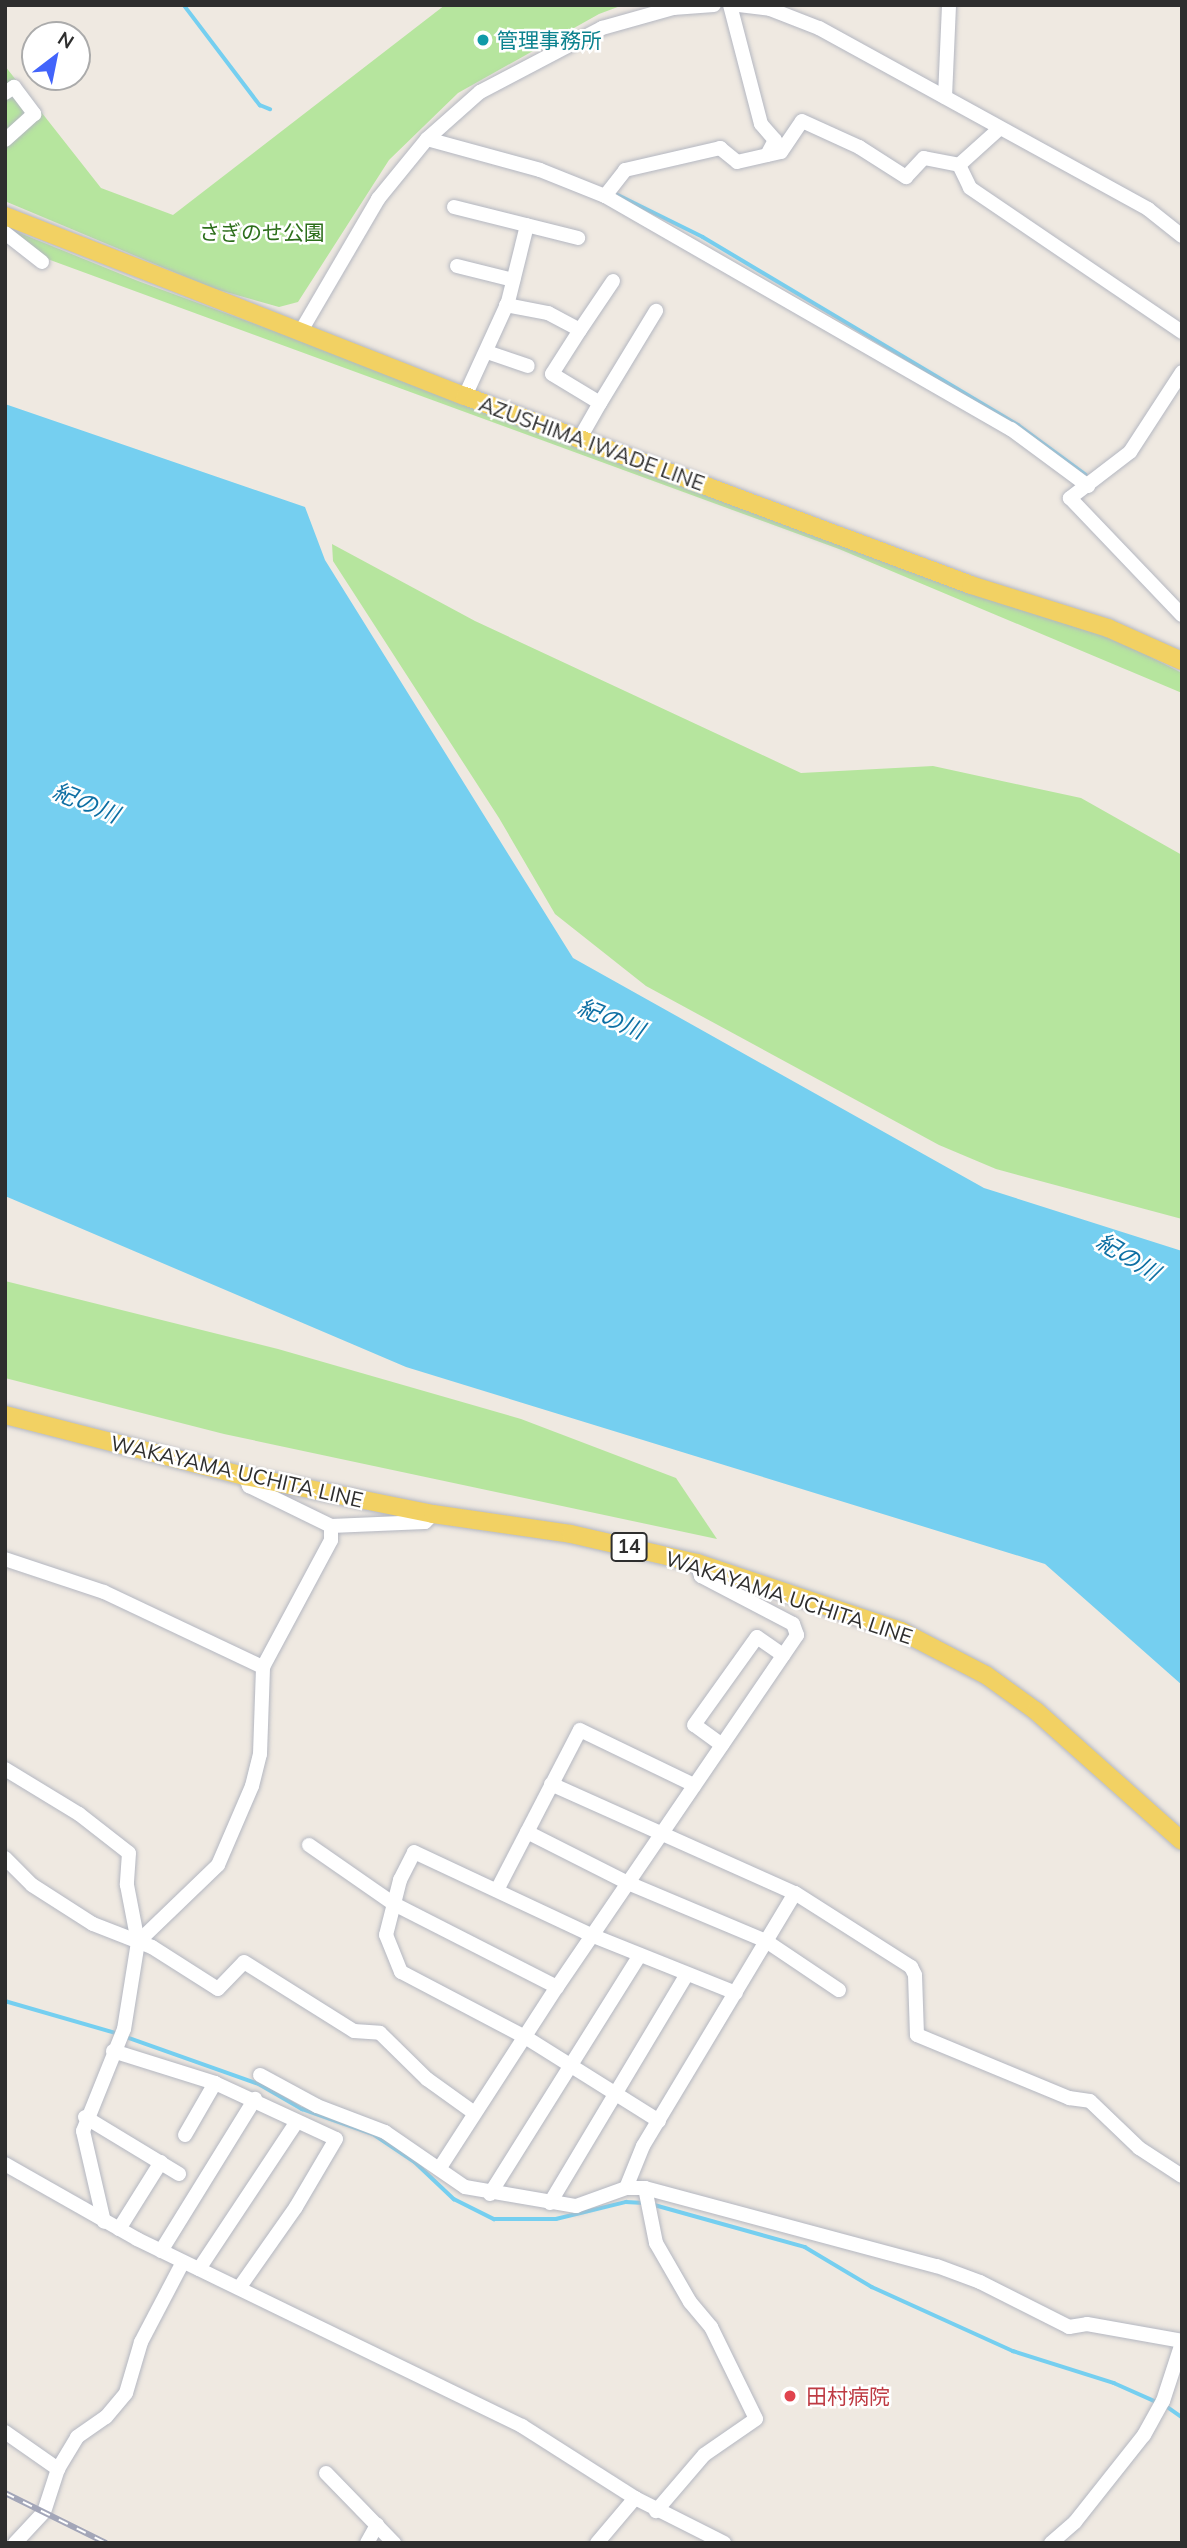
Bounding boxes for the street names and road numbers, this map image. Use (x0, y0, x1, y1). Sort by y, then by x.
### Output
street label: AZUSHIMA IWADE LINE (476, 390, 708, 496)
street label: WAKAYAMA UCHITA LINE (108, 1430, 366, 1512)
road number: 14 (610, 1532, 648, 1562)
street label: WAKAYAMA UCHITA LINE (662, 1545, 916, 1649)

